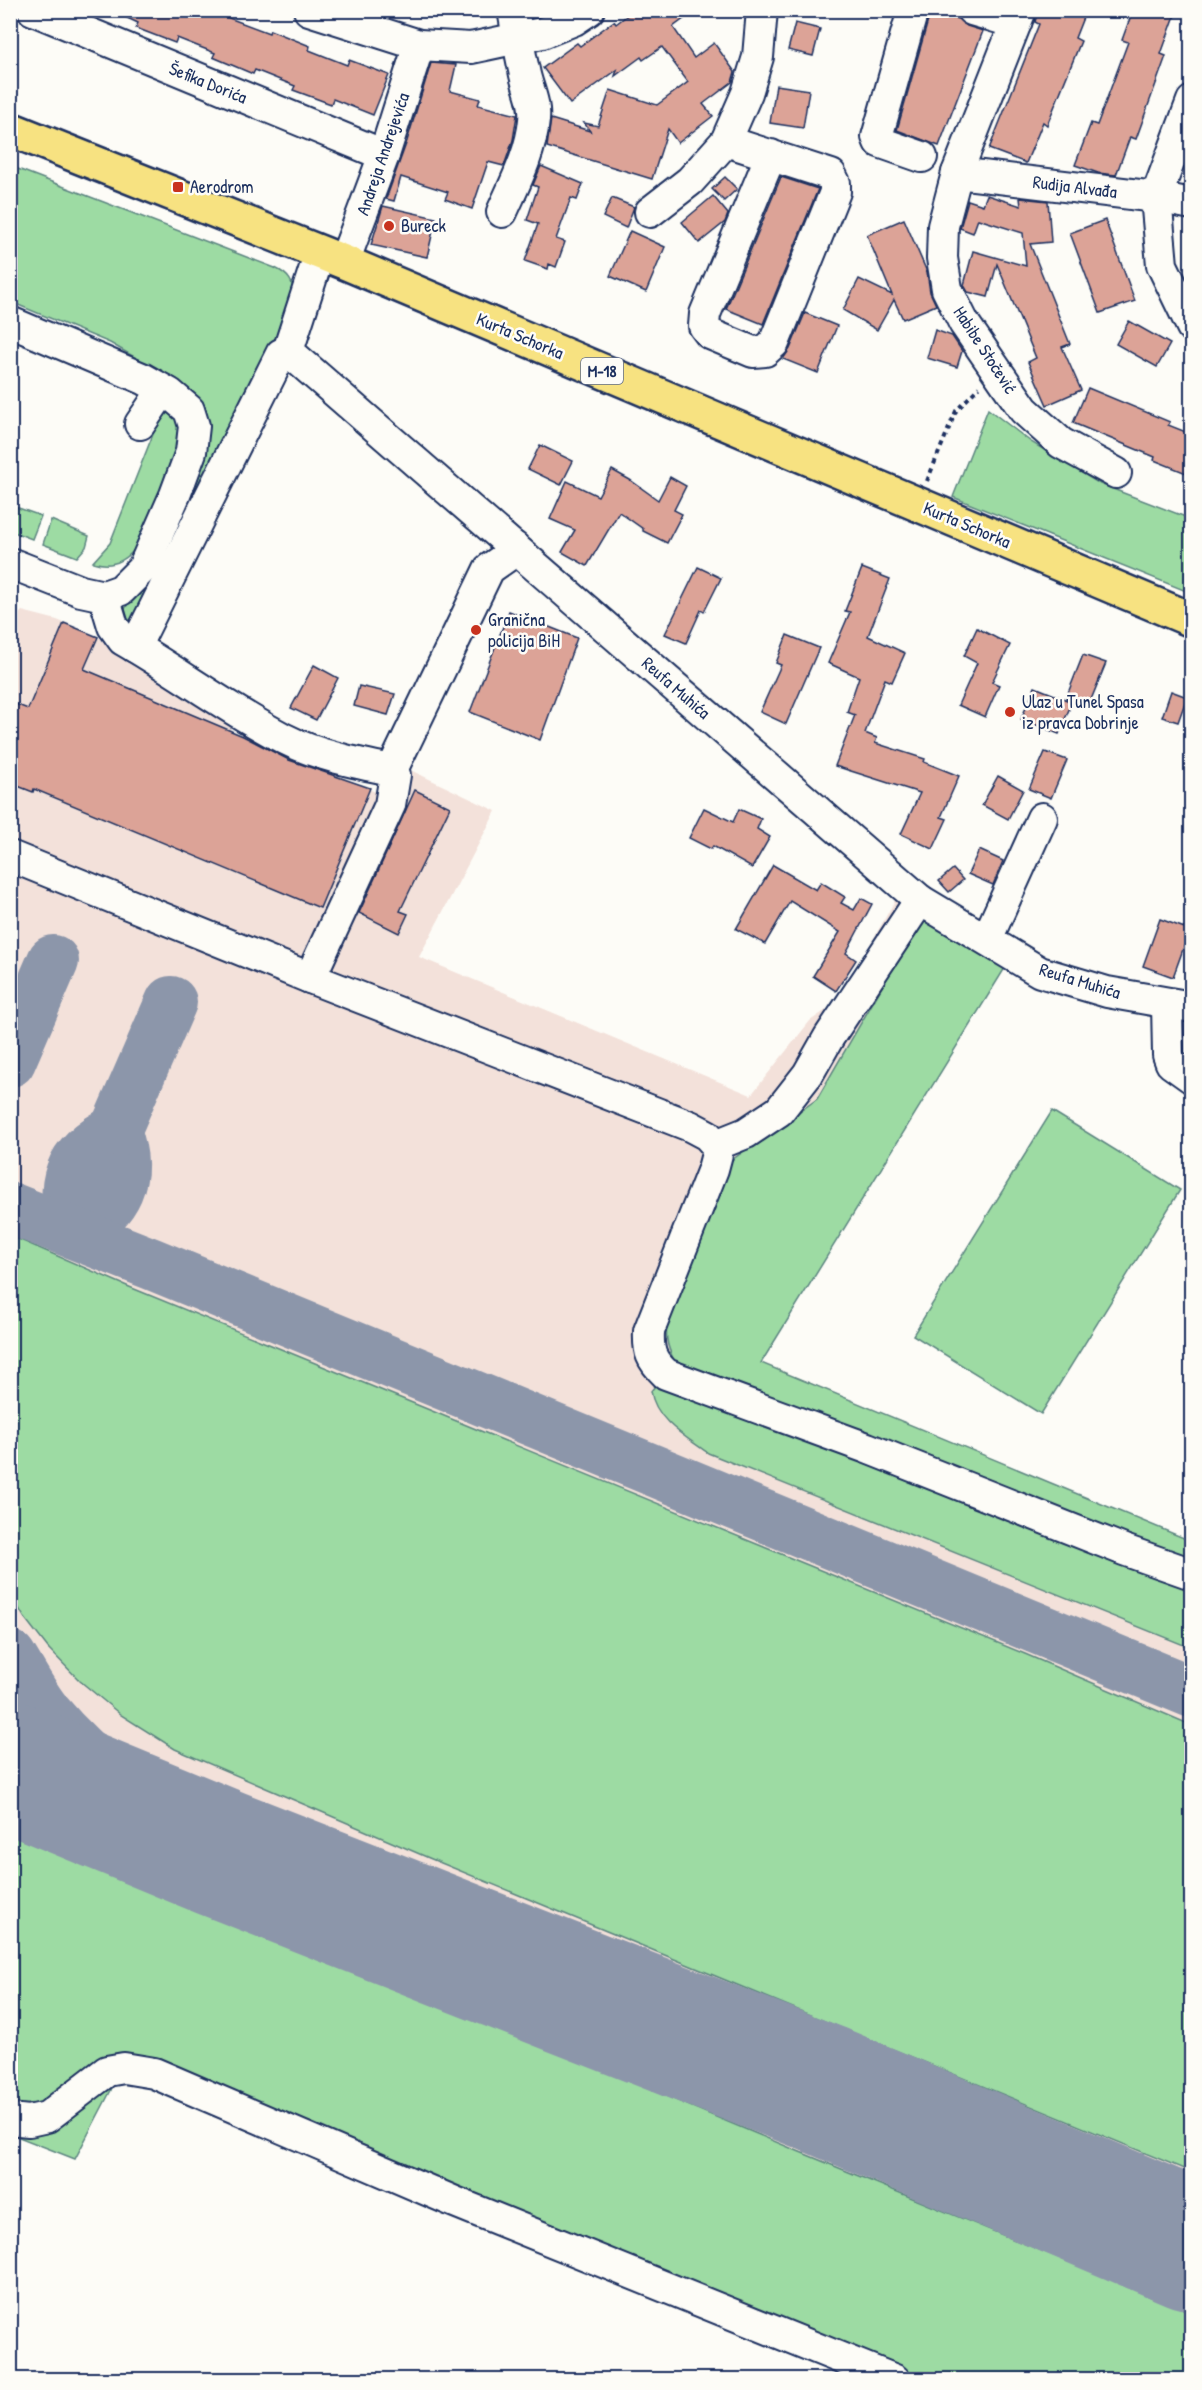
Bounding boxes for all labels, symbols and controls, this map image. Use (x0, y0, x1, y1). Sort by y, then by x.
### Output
street label: Šefika Dorića (165, 56, 251, 110)
street label: Andreja Andrejevića (350, 89, 415, 219)
street label: Rudija Alvađa (1031, 169, 1119, 204)
place label: Aerodrom (190, 174, 254, 199)
marker: Aerodrom (171, 180, 185, 194)
place label: Bureck (401, 213, 446, 238)
marker: Bureck (382, 219, 396, 233)
street label: Habibe Stočević (948, 301, 1023, 398)
street label: Kurta Schorka (473, 306, 568, 365)
road number: M-18 (581, 358, 623, 384)
street label: Kurta Schorka (920, 495, 1015, 554)
place label: Granična policija BiH (488, 607, 560, 653)
marker: Granična policija BiH (469, 623, 483, 637)
street label: Reufa Muhića (637, 651, 716, 725)
place label: Ulaz u Tunel Spasa iz pravca Dobrinje (1022, 689, 1144, 735)
marker: Ulaz u Tunel Spasa iz pravca Dobrinje (1003, 705, 1017, 719)
street label: Reufa Muhića (1036, 956, 1124, 1005)

